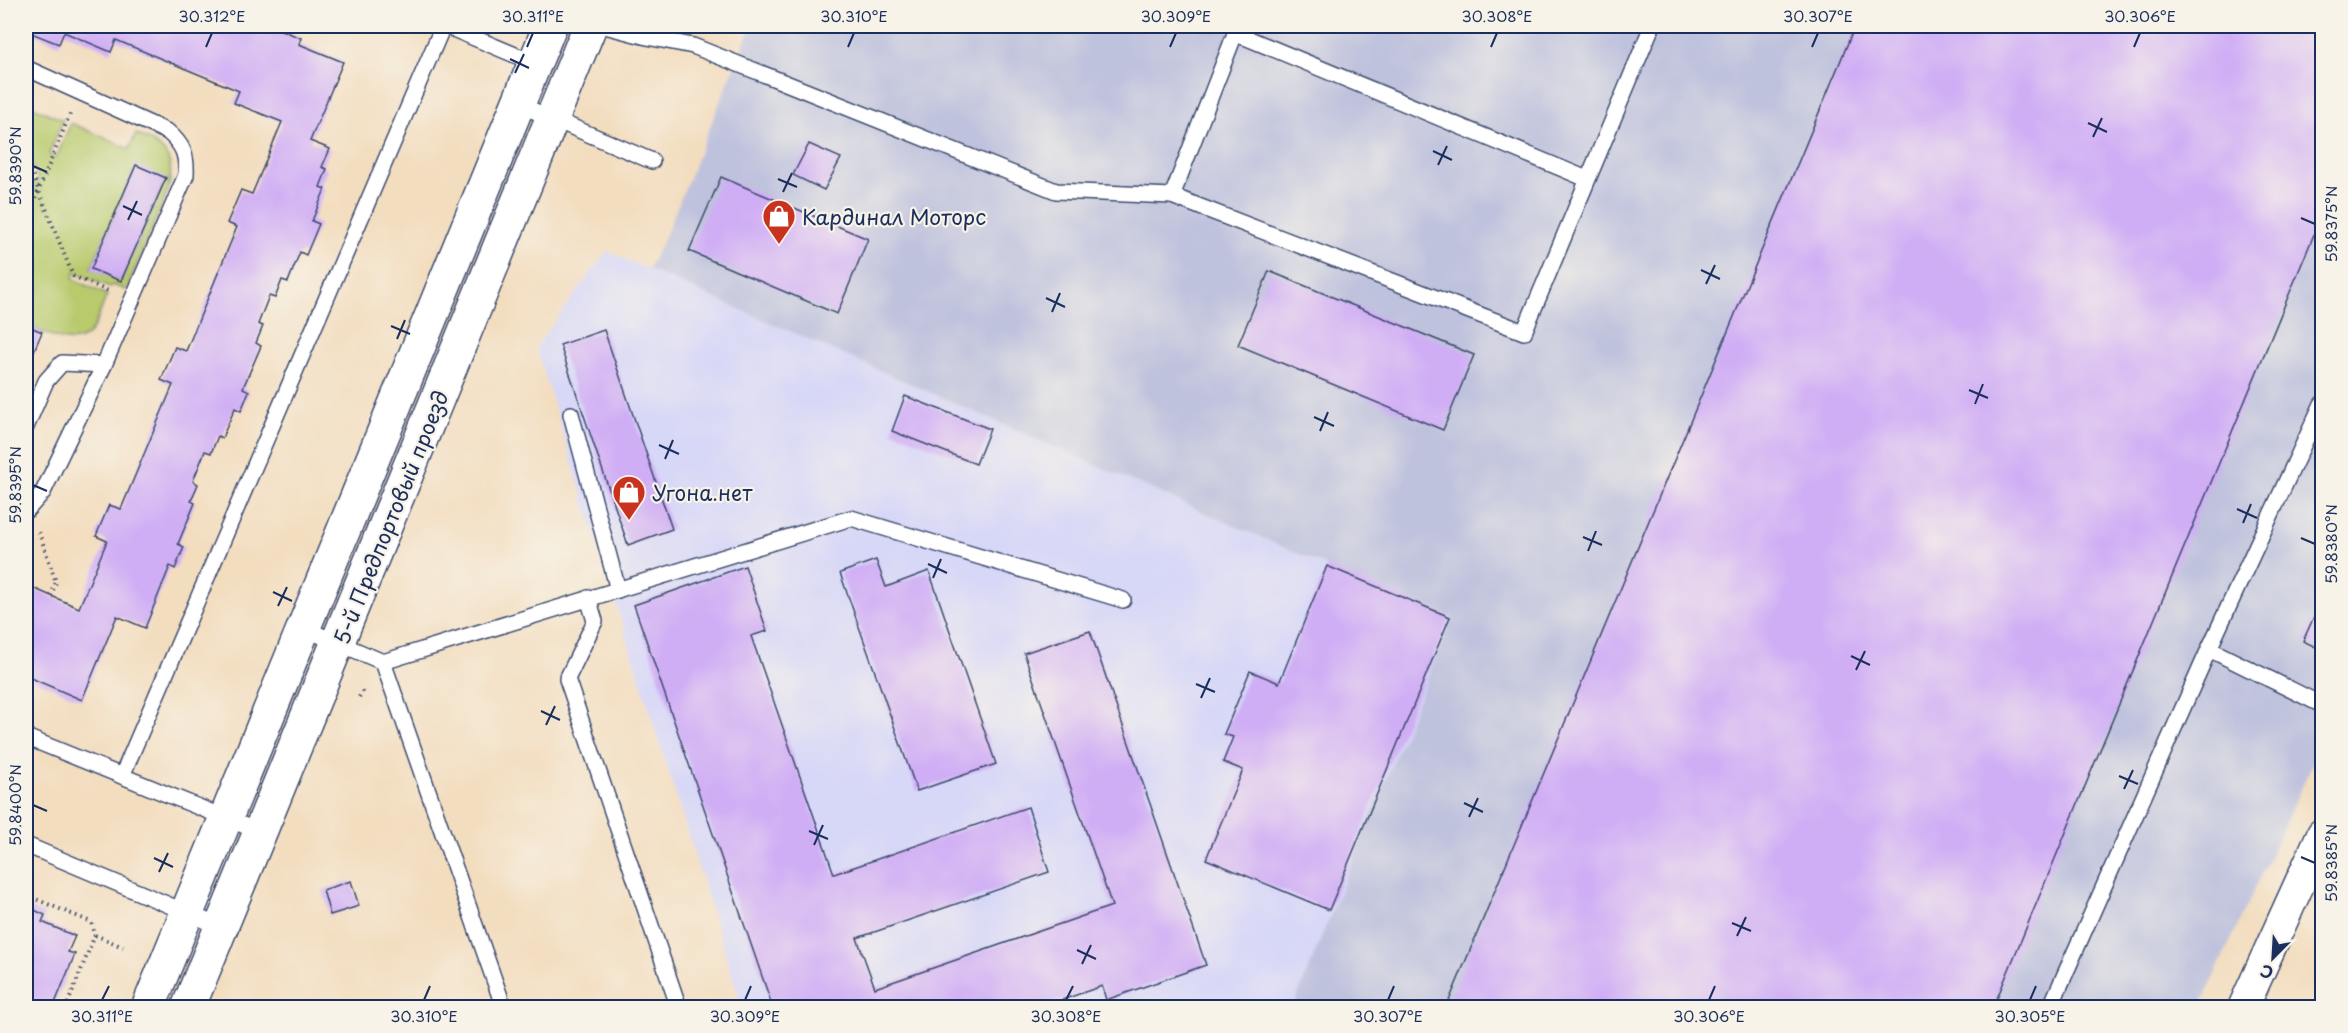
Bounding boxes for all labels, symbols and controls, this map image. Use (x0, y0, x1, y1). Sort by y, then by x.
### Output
text: 30.312°E (179, 4, 245, 27)
text: 30.311°E (502, 4, 564, 27)
text: 30.310°E (820, 4, 888, 27)
text: 30.309°E (1141, 4, 1211, 27)
text: 30.308°E (1462, 4, 1532, 27)
text: 30.307°E (1783, 4, 1853, 27)
text: 30.306°E (2104, 4, 2176, 27)
text: 59.8390°N (3, 126, 26, 206)
text: 59.8375°N (2319, 185, 2342, 263)
shop icon: Кардинал Моторс (761, 198, 797, 245)
place label: Кардинал Моторс (802, 200, 986, 232)
street label: 5-й Предпортовый проезд (324, 385, 456, 649)
text: 59.8395°N (3, 446, 26, 524)
shop icon: Угона.нет (611, 474, 647, 521)
place label: Угона.нет (652, 476, 753, 508)
text: 59.8380°N (2319, 504, 2342, 584)
text: 59.8400°N (3, 764, 26, 846)
text: 59.8385°N (2319, 824, 2342, 902)
north arrow (2243, 928, 2303, 988)
text: С (2256, 959, 2277, 986)
text: 30.311°E (71, 1004, 133, 1027)
text: 30.310°E (390, 1004, 458, 1027)
text: 30.309°E (710, 1004, 780, 1027)
text: 30.308°E (1031, 1004, 1101, 1027)
text: 30.307°E (1353, 1004, 1423, 1027)
text: 30.306°E (1673, 1004, 1745, 1027)
text: 30.305°E (1995, 1004, 2065, 1027)

